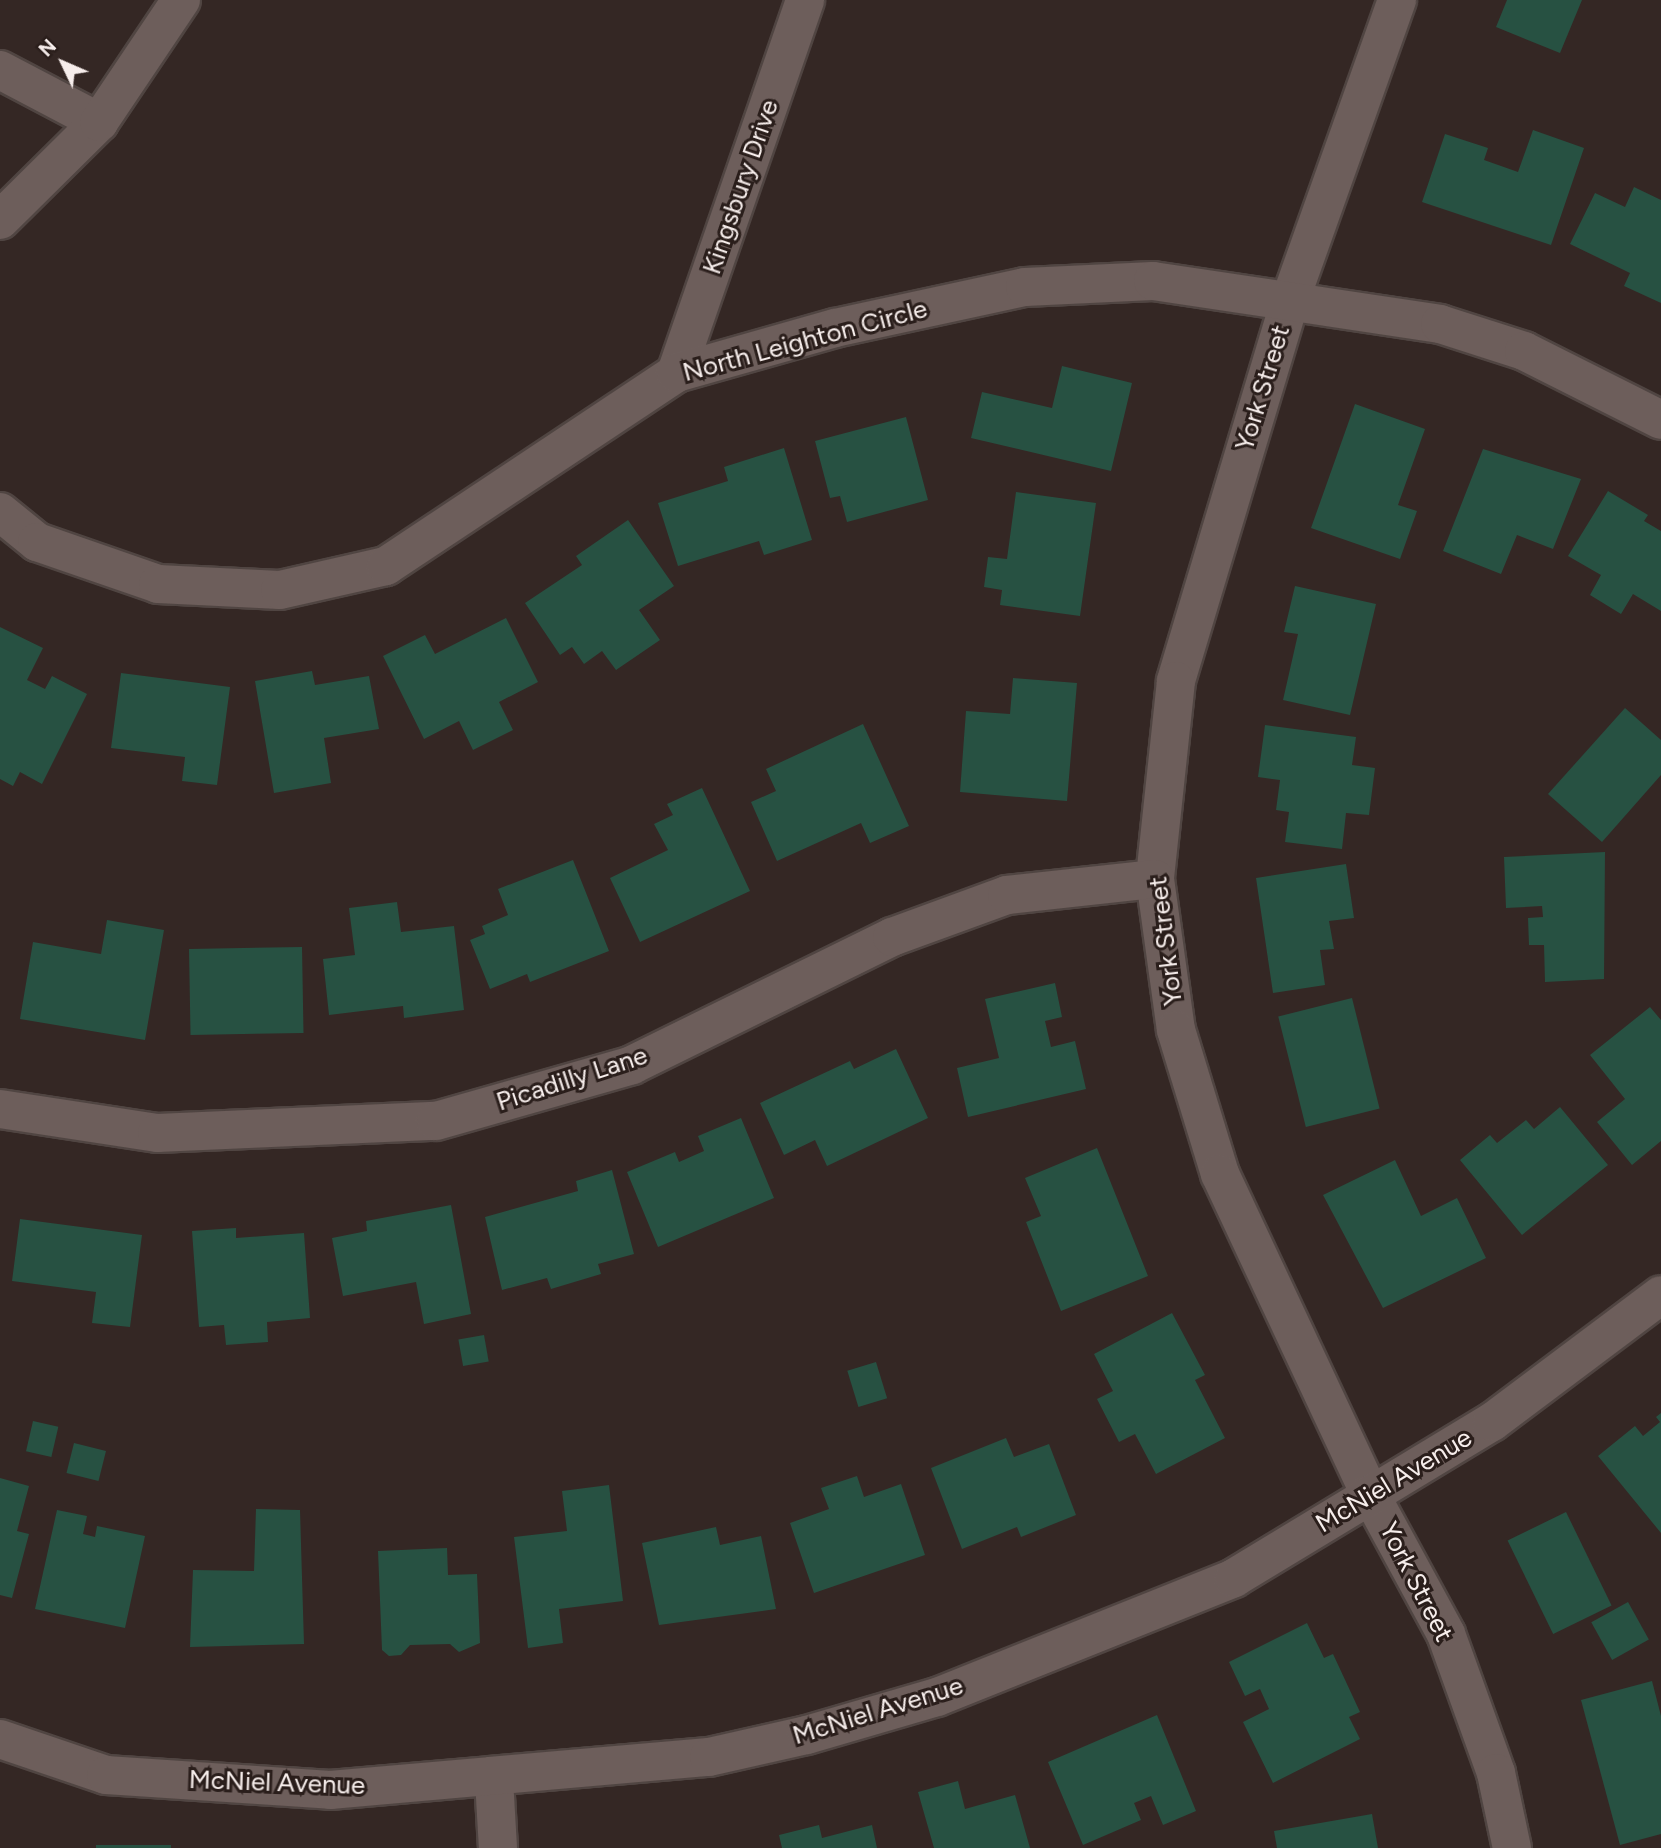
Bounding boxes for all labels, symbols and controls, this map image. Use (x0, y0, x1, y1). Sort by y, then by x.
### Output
north arrow (28, 28, 98, 98)
text: N (34, 35, 61, 61)
street label: Kingsbury Drive (697, 96, 785, 278)
street label: North Leighton Circle (679, 293, 931, 389)
street label: York Street (1229, 321, 1297, 455)
street label: York Street (1143, 875, 1189, 1007)
street label: Picadilly Lane (493, 1040, 651, 1118)
street label: McNiel Avenue (1310, 1422, 1478, 1540)
street label: York Street (1373, 1517, 1459, 1647)
street label: McNiel Avenue (789, 1670, 967, 1752)
street label: McNiel Avenue (188, 1764, 366, 1802)

